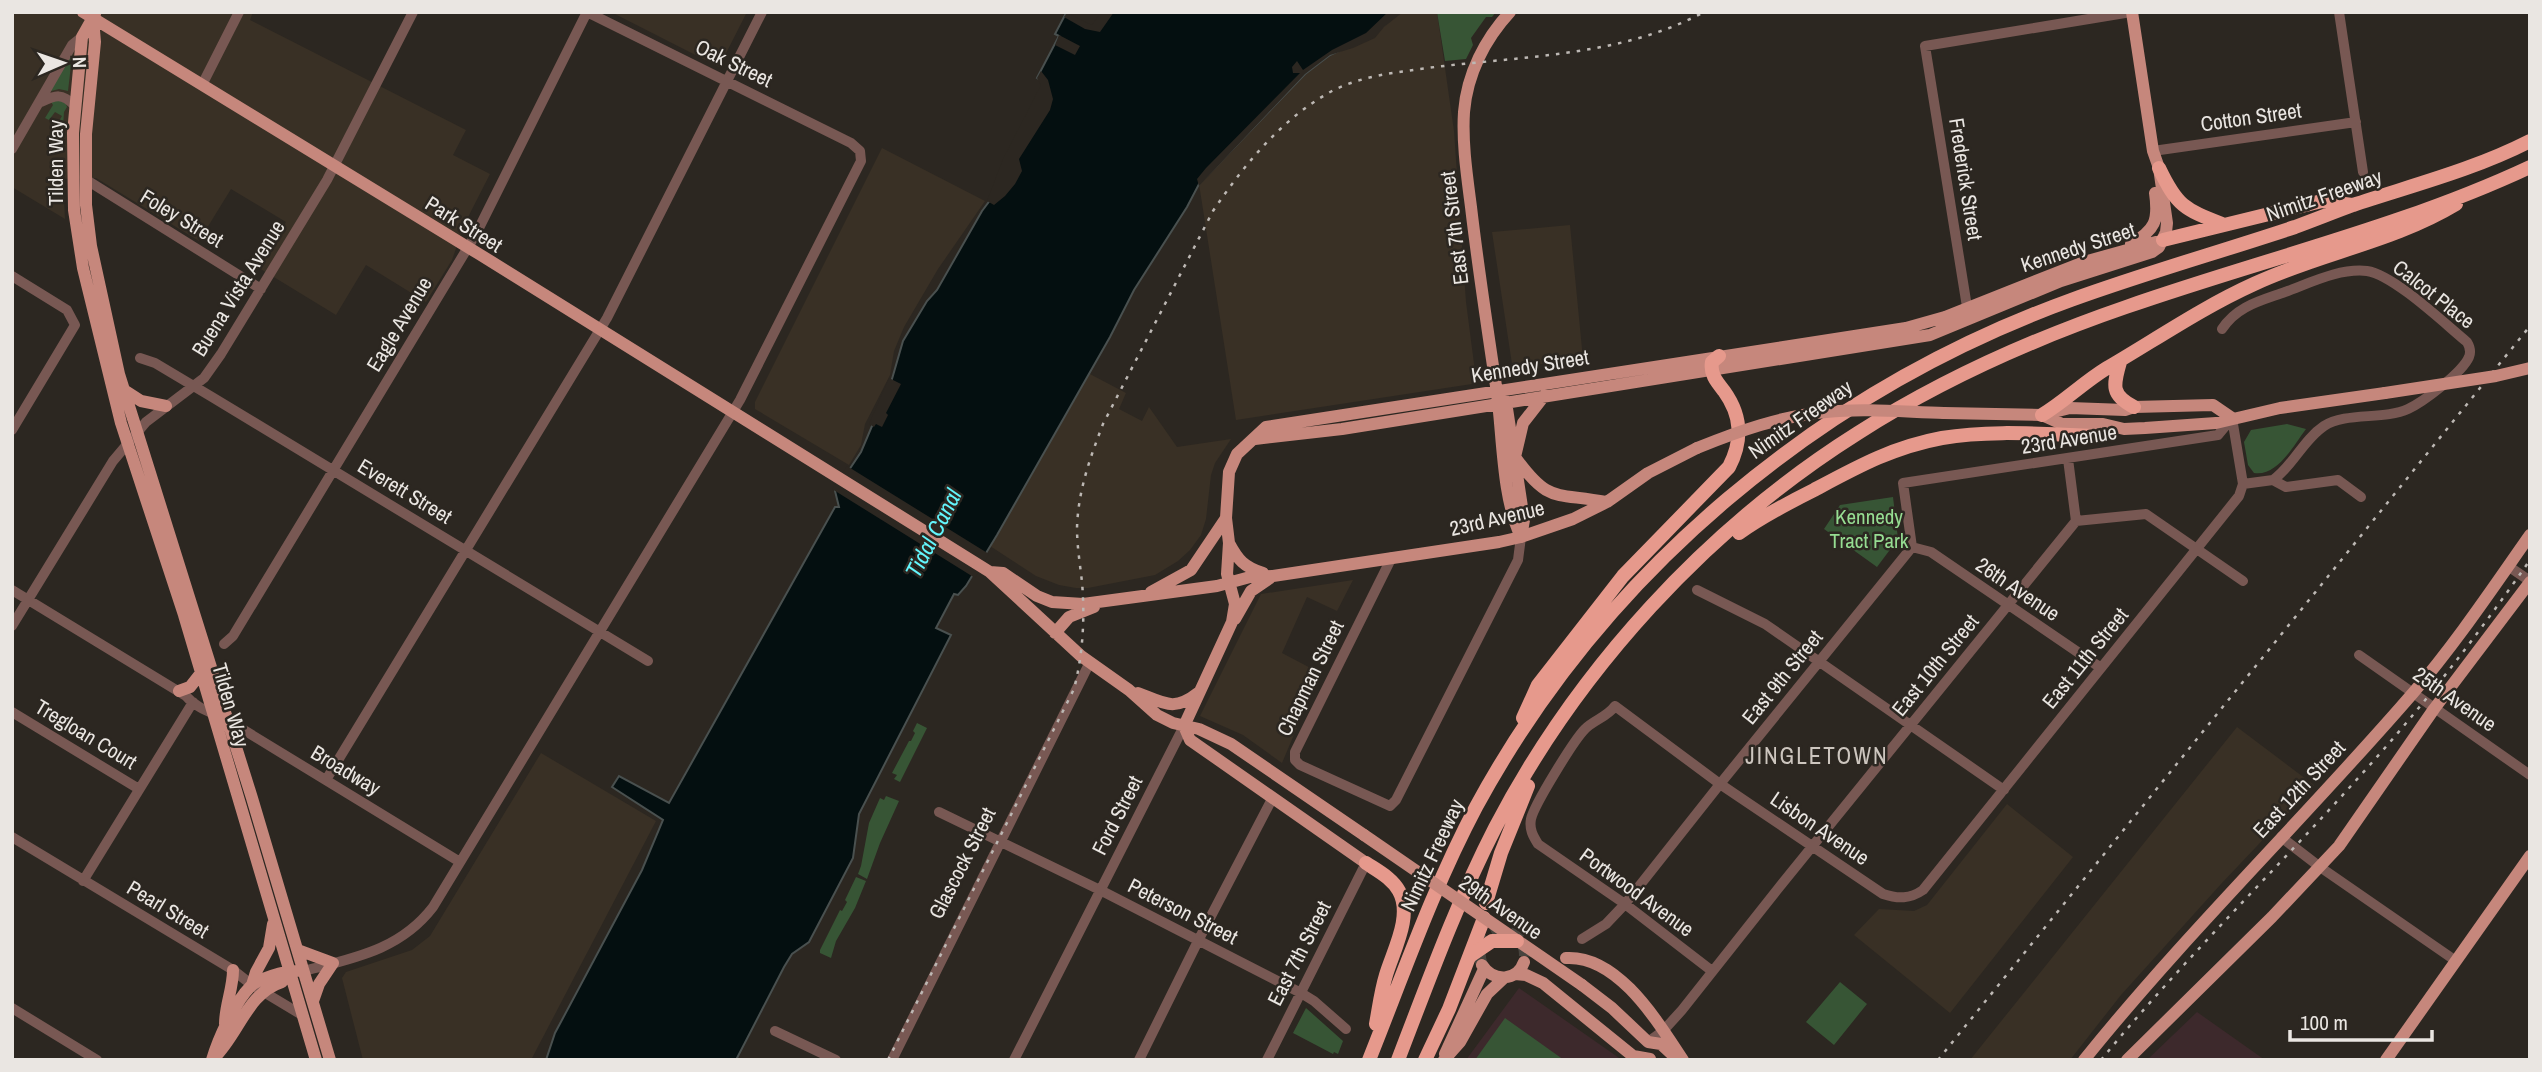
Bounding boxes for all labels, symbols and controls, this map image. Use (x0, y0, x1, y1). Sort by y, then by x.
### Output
north arrow (28, 28, 98, 98)
street label: Oak Street (691, 32, 778, 94)
text: N (67, 56, 93, 68)
street label: Cotton Street (2199, 96, 2303, 138)
street label: Frederick Street (1942, 116, 1990, 242)
street label: Tilden Way (41, 120, 70, 206)
street label: Nimitz Freeway (2262, 162, 2386, 228)
street label: East 7th Street (1433, 169, 1475, 286)
street label: Foley Street (135, 182, 229, 254)
street label: Park Street (420, 189, 508, 259)
street label: Buena Vista Avenue (185, 214, 291, 362)
street label: Kennedy Street (2017, 215, 2139, 279)
street label: Calcot Place (2387, 253, 2481, 335)
street label: Eagle Avenue (359, 271, 439, 377)
street label: Kennedy Street (1469, 342, 1591, 390)
street label: Nimitz Freeway (1742, 372, 1858, 465)
street label: 23rd Avenue (2019, 417, 2119, 461)
street label: Everett Street (352, 451, 458, 531)
water label: Tidal Canal (897, 483, 969, 583)
street label: 23rd Avenue (1447, 493, 1547, 543)
park label: Kennedy Tract Park (1830, 502, 1909, 555)
street label: 26th Avenue (1970, 550, 2066, 628)
street label: East 11th Street (2035, 601, 2135, 715)
street label: East 10th Street (1885, 608, 1985, 722)
street label: Chapman Street (1269, 615, 1351, 741)
street label: East 9th Street (1735, 623, 1829, 730)
street label: Tilden Way (205, 660, 257, 751)
street label: 25th Avenue (2408, 660, 2502, 738)
street label: Tregloan Court (30, 692, 143, 776)
street label: East 12th Street (2246, 734, 2352, 844)
street label: Broadway (306, 738, 387, 802)
district label: JINGLETOWN (1745, 740, 1889, 771)
street label: Ford Street (1085, 770, 1149, 860)
street label: Lisbon Avenue (1765, 784, 1875, 872)
street label: Nimitz Freeway (1393, 794, 1471, 916)
street label: Glascock Street (921, 802, 1003, 924)
street label: Portwood Avenue (1574, 841, 1700, 943)
street label: 29th Avenue (1454, 868, 1548, 946)
street label: Peterson Street (1123, 871, 1243, 951)
street label: Pearl Street (122, 873, 215, 945)
street label: East 7th Street (1260, 895, 1338, 1010)
scale bar (2290, 998, 2432, 1042)
text: 100 m (2300, 1008, 2348, 1037)

